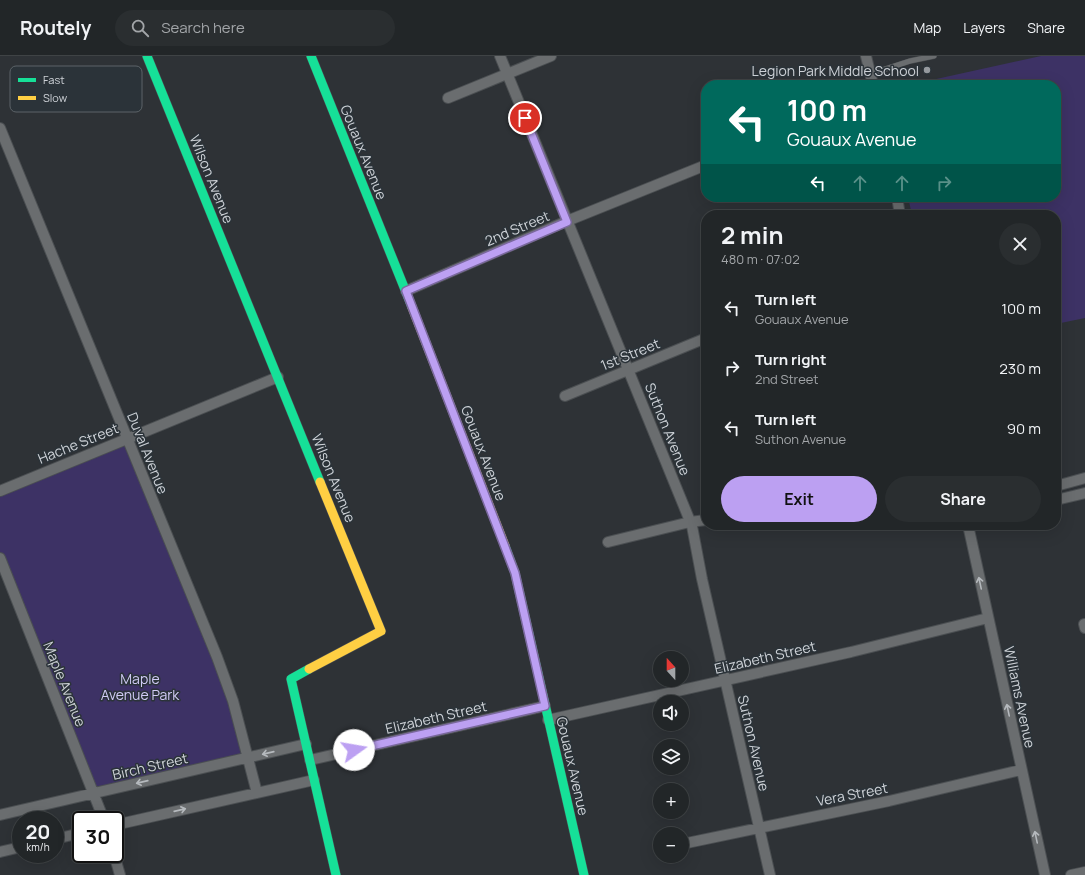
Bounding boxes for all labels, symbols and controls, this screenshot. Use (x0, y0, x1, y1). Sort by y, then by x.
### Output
search box (115, 10, 395, 46)
text: Routely (20, 15, 91, 41)
icon: search (129, 17, 151, 39)
text: Search here (161, 17, 245, 38)
text: Map (913, 18, 941, 37)
text: Layers (963, 18, 1005, 37)
text: Share (1027, 18, 1065, 37)
place label: Legion Park Middle School (752, 61, 919, 80)
marker: Legion Park Middle School (922, 65, 932, 75)
legend (10, 66, 142, 112)
text: Fast (43, 72, 65, 87)
text: Slow (43, 90, 68, 105)
text: 100 m (787, 91, 867, 129)
icon: left (721, 96, 773, 148)
pin (508, 101, 542, 135)
street label: Gouaux Avenue (336, 102, 392, 202)
icon: arrive (514, 107, 536, 129)
text: Gouaux Avenue (787, 127, 916, 151)
street label: Wilson Avenue (186, 132, 238, 226)
icon: left (807, 172, 829, 194)
icon: ahead (849, 172, 871, 194)
icon: ahead (891, 172, 913, 194)
icon: right (933, 172, 955, 194)
street label: 2nd Street (482, 206, 553, 250)
text: 2 min (721, 218, 783, 251)
button: close (999, 223, 1041, 265)
text: 480 m · 07:02 (721, 250, 800, 268)
text: Turn left (755, 289, 817, 310)
icon: left (721, 297, 743, 319)
text: 100 m (1001, 298, 1041, 319)
text: Gouaux Avenue (755, 310, 848, 328)
street label: 1st Street (598, 333, 663, 374)
text: Turn right (755, 349, 826, 370)
icon: right (721, 357, 743, 379)
text: 230 m (999, 358, 1041, 379)
text: 2nd Street (755, 370, 819, 388)
street label: Suthon Avenue (641, 380, 695, 478)
street label: Gouaux Avenue (457, 403, 511, 503)
street label: Duval Avenue (123, 409, 173, 497)
text: Turn left (755, 409, 817, 430)
icon: left (721, 417, 743, 439)
street label: Hache Street (35, 418, 122, 468)
text: 90 m (1007, 418, 1041, 439)
text: Suthon Avenue (755, 430, 846, 448)
street label: Wilson Avenue (308, 431, 360, 525)
button: Exit (721, 476, 877, 522)
button: Share (885, 476, 1041, 522)
one-way arrow (976, 577, 984, 590)
street label: Elizabeth Street (712, 636, 818, 678)
street label: Maple Avenue (39, 639, 91, 729)
street label: Williams Avenue (1000, 644, 1040, 750)
north arrow (653, 651, 689, 687)
map controls (653, 651, 689, 863)
park label: Maple Avenue Park (101, 669, 180, 704)
street label: Suthon Avenue (734, 693, 774, 793)
button: sound (653, 695, 689, 731)
street label: Elizabeth Street (383, 696, 489, 738)
one-way arrow (1004, 704, 1012, 717)
street label: Gouaux Avenue (552, 715, 594, 817)
position arrow (333, 729, 375, 771)
button: layers (653, 739, 689, 775)
street label: Birch Street (110, 748, 190, 784)
one-way arrow (262, 749, 275, 757)
street label: Vera Street (815, 778, 890, 810)
one-way arrow (135, 779, 148, 787)
button: + (653, 783, 689, 819)
one-way arrow (173, 806, 186, 814)
speed limit sign: 30 (72, 811, 124, 863)
text: 20 (25, 818, 51, 845)
button: − (653, 827, 689, 863)
one-way arrow (1032, 831, 1040, 844)
text: km/h (26, 840, 50, 854)

